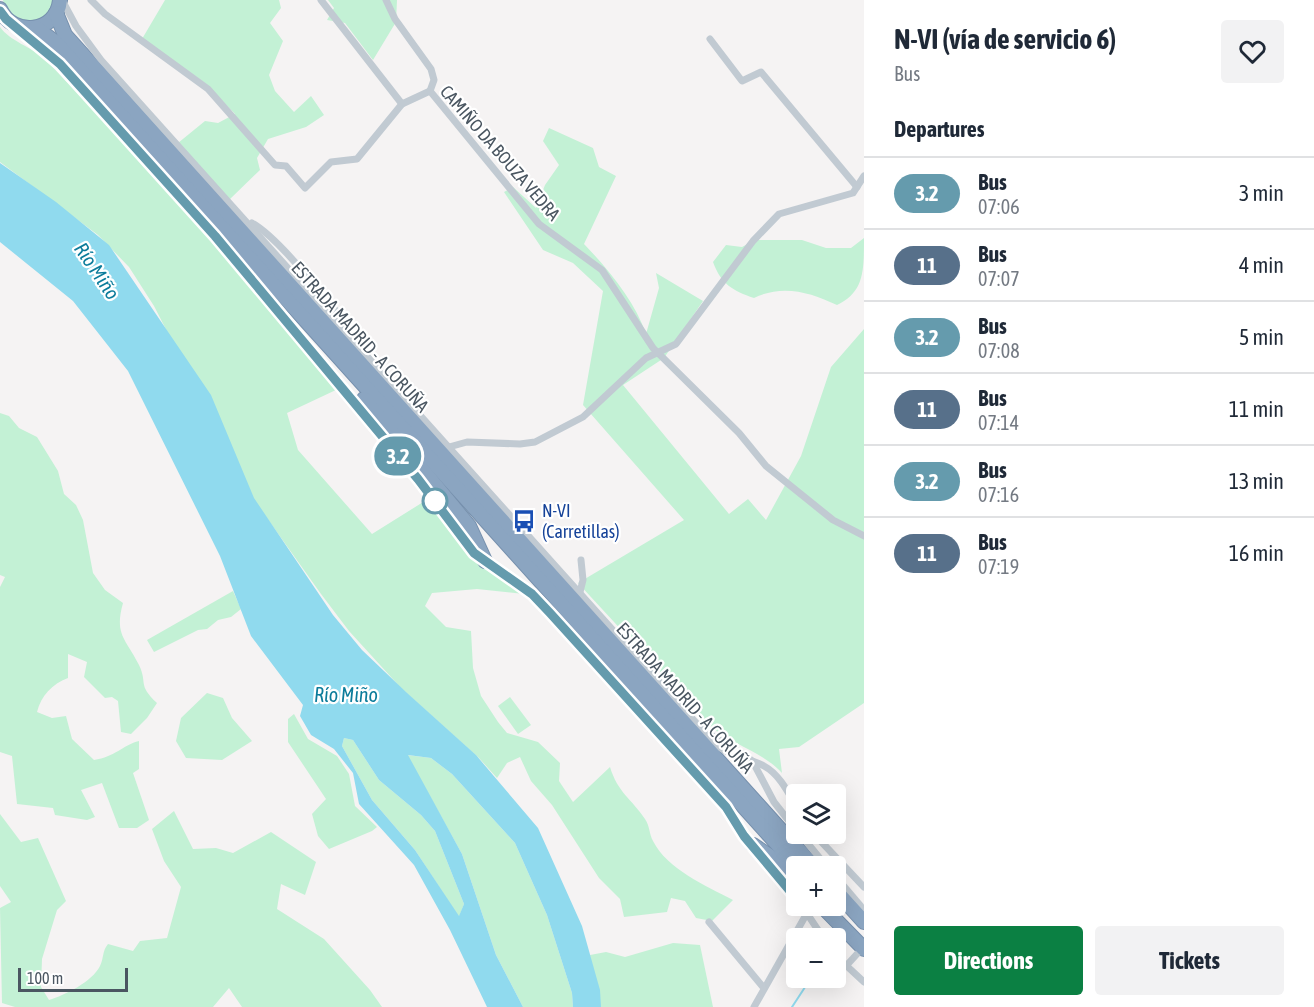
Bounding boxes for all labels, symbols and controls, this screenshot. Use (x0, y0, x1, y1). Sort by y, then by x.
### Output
button: heart (1221, 20, 1284, 83)
text: N-VI (vía de servicio 6) (894, 23, 1116, 55)
text: Bus (894, 62, 920, 85)
street label: CAMIÑO DA BOUZA VEDRA (436, 81, 565, 225)
text: Departures (894, 116, 984, 142)
text: Bus (978, 169, 1007, 195)
text: 3 min (1239, 180, 1284, 206)
text: 3.2 (915, 181, 939, 205)
text: 07:06 (978, 195, 1020, 218)
water label: Río Miño (70, 238, 125, 304)
text: Bus (978, 241, 1007, 267)
text: 4 min (1239, 252, 1284, 278)
text: 11 (917, 253, 937, 277)
street label: ESTRADA MADRID - A CORUÑA (287, 257, 434, 416)
text: 07:07 (978, 267, 1020, 290)
text: Bus (978, 313, 1007, 339)
text: 5 min (1239, 324, 1284, 350)
text: 3.2 (915, 325, 939, 349)
text: 07:08 (978, 339, 1020, 362)
text: Bus (978, 385, 1007, 411)
text: 11 min (1229, 396, 1284, 422)
text: 11 (917, 397, 937, 421)
text: 07:14 (978, 411, 1019, 434)
line badge: 3.2 (364, 436, 432, 476)
text: 3.2 (386, 444, 410, 468)
text: Bus (978, 457, 1007, 483)
text: 13 min (1229, 468, 1284, 494)
text: 3.2 (915, 469, 939, 493)
text: 07:16 (978, 483, 1019, 506)
unlabelled marker (422, 488, 448, 514)
place label: N-VI (Carretillas) (542, 500, 620, 542)
bus stop icon: N-VI (Carretillas) (511, 508, 537, 534)
text: Bus (978, 529, 1007, 555)
text: 16 min (1229, 540, 1284, 566)
text: 11 (917, 541, 937, 565)
text: 07:19 (978, 555, 1019, 578)
street label: ESTRADA MADRID - A CORUÑA (612, 618, 759, 777)
water label: Río Miño (314, 683, 378, 706)
map controls (786, 784, 846, 988)
button: layers (786, 784, 846, 844)
button: + (786, 856, 846, 916)
button: Directions (894, 926, 1083, 995)
button: Tickets (1095, 926, 1284, 995)
button: − (786, 928, 846, 988)
scale bar (18, 965, 128, 992)
text: 100 m (27, 969, 63, 987)

